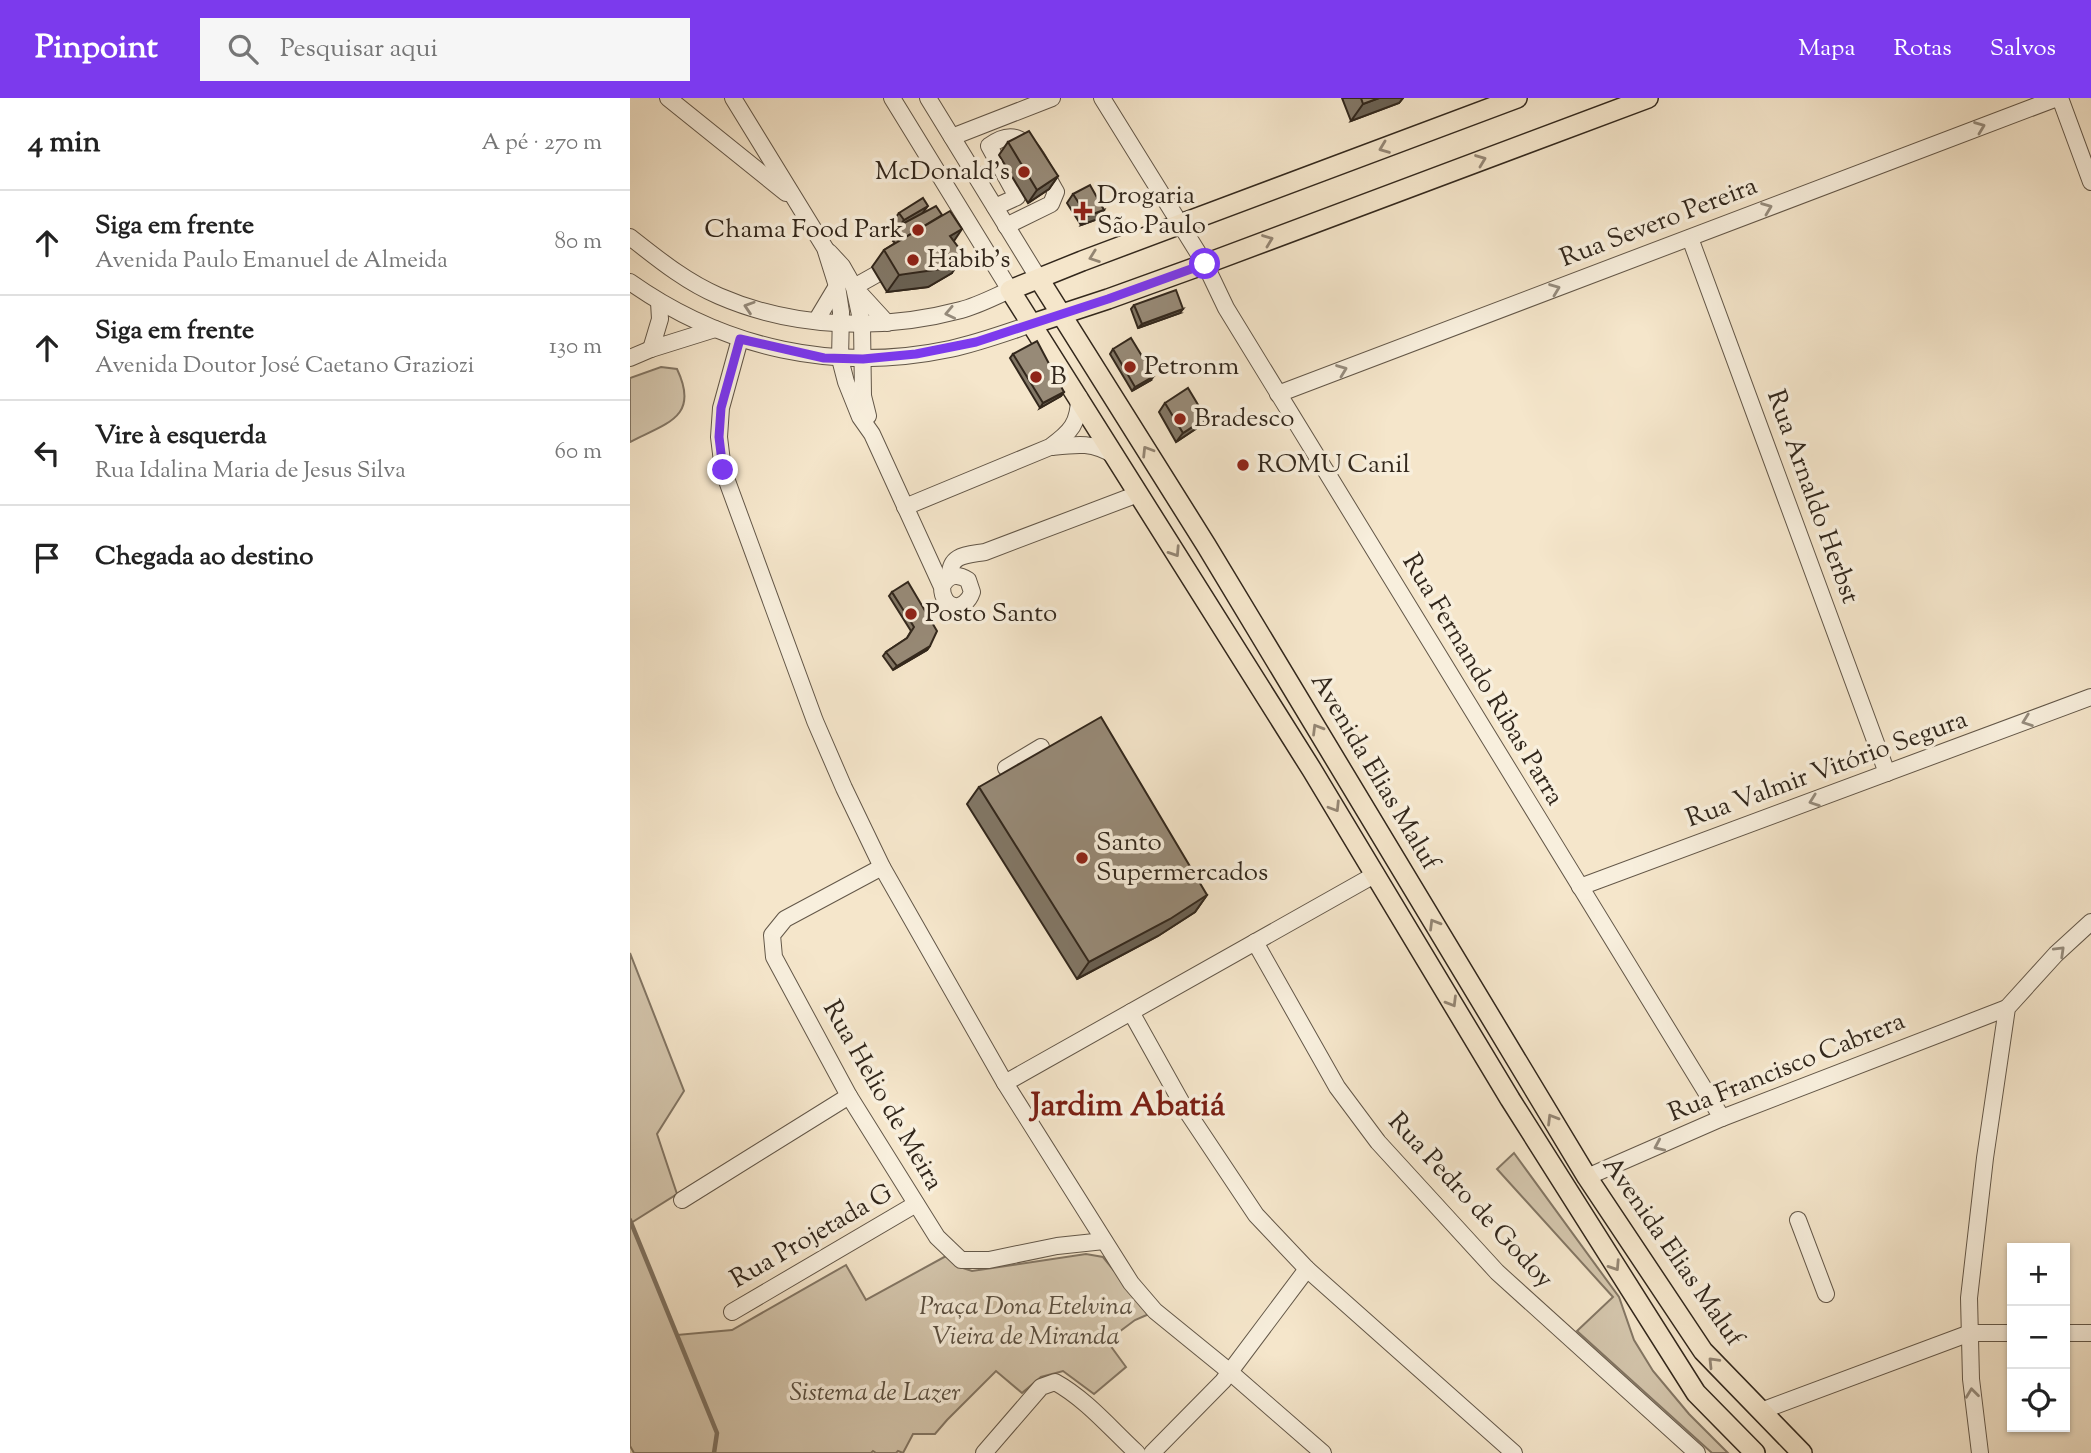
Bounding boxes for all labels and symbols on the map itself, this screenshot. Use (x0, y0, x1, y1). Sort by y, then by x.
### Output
one-way arrow (1973, 122, 1985, 136)
one-way arrow (1379, 140, 1391, 154)
place label: McDonald's (875, 154, 1010, 191)
one-way arrow (1475, 155, 1487, 169)
marker: McDonald's (1016, 164, 1032, 180)
street label: Rua Severo Pereira (1555, 168, 1763, 278)
place label: Drogaria São Paulo (1097, 178, 1206, 245)
one-way arrow (1761, 202, 1773, 216)
marker: Drogaria São Paulo (1075, 203, 1091, 219)
place label: Chama Food Park (704, 212, 904, 249)
marker: Chama Food Park (910, 222, 926, 238)
one-way arrow (1262, 235, 1274, 249)
place label: Habib's (927, 242, 1010, 279)
one-way arrow (1088, 248, 1100, 262)
route start (1189, 248, 1220, 279)
marker: Habib's (905, 252, 921, 268)
one-way arrow (1548, 283, 1560, 297)
one-way arrow (744, 300, 756, 315)
one-way arrow (944, 304, 956, 319)
place label: Petronm (1144, 349, 1239, 386)
place label: B (1050, 359, 1066, 396)
marker: Petronm (1122, 359, 1138, 375)
one-way arrow (1335, 364, 1347, 378)
marker: B (1028, 369, 1044, 385)
street label: Rua Arnaldo Herbst (1756, 385, 1868, 609)
place label: Bradesco (1194, 401, 1295, 438)
marker: Bradesco (1172, 411, 1188, 427)
one-way arrow (1143, 446, 1156, 459)
place label: ROMU Canil (1257, 447, 1410, 484)
route end (707, 454, 738, 485)
marker: ROMU Canil (1235, 457, 1251, 473)
one-way arrow (1167, 544, 1180, 557)
street label: Rua Fernando Ribas Parra (1392, 547, 1572, 813)
place label: Posto Santo (925, 596, 1057, 633)
marker: Posto Santo (903, 606, 919, 622)
street label: Avenida Elias Maluf (1300, 666, 1448, 879)
street label: Rua Valmir Vitório Segura (1681, 702, 1973, 838)
one-way arrow (2022, 713, 2034, 727)
one-way arrow (1312, 723, 1325, 736)
one-way arrow (1808, 792, 1820, 806)
one-way arrow (1326, 799, 1339, 812)
place label: Santo Supermercados (1096, 825, 1268, 892)
marker: Santo Supermercados (1074, 850, 1090, 866)
one-way arrow (1430, 918, 1443, 931)
one-way arrow (2052, 947, 2065, 960)
street label: Rua Helio de Meira (812, 994, 952, 1198)
one-way arrow (1444, 994, 1457, 1007)
street label: Rua Francisco Cabrera (1663, 1004, 1911, 1132)
district label: Jardim Abatiá (1028, 1083, 1226, 1131)
street label: Rua Pedro de Godoy (1379, 1105, 1561, 1297)
one-way arrow (1547, 1113, 1560, 1126)
one-way arrow (1654, 1138, 1666, 1152)
street label: Avenida Elias Maluf (1592, 1149, 1752, 1355)
street label: Rua Projetada G (724, 1176, 900, 1298)
one-way arrow (1606, 1259, 1619, 1272)
park label: Praça Dona Etelvina Vieira de Miranda (919, 1289, 1133, 1356)
one-way arrow (1709, 1357, 1722, 1370)
park label: Sistema de Lazer (789, 1375, 961, 1412)
one-way arrow (1965, 1387, 1980, 1399)

